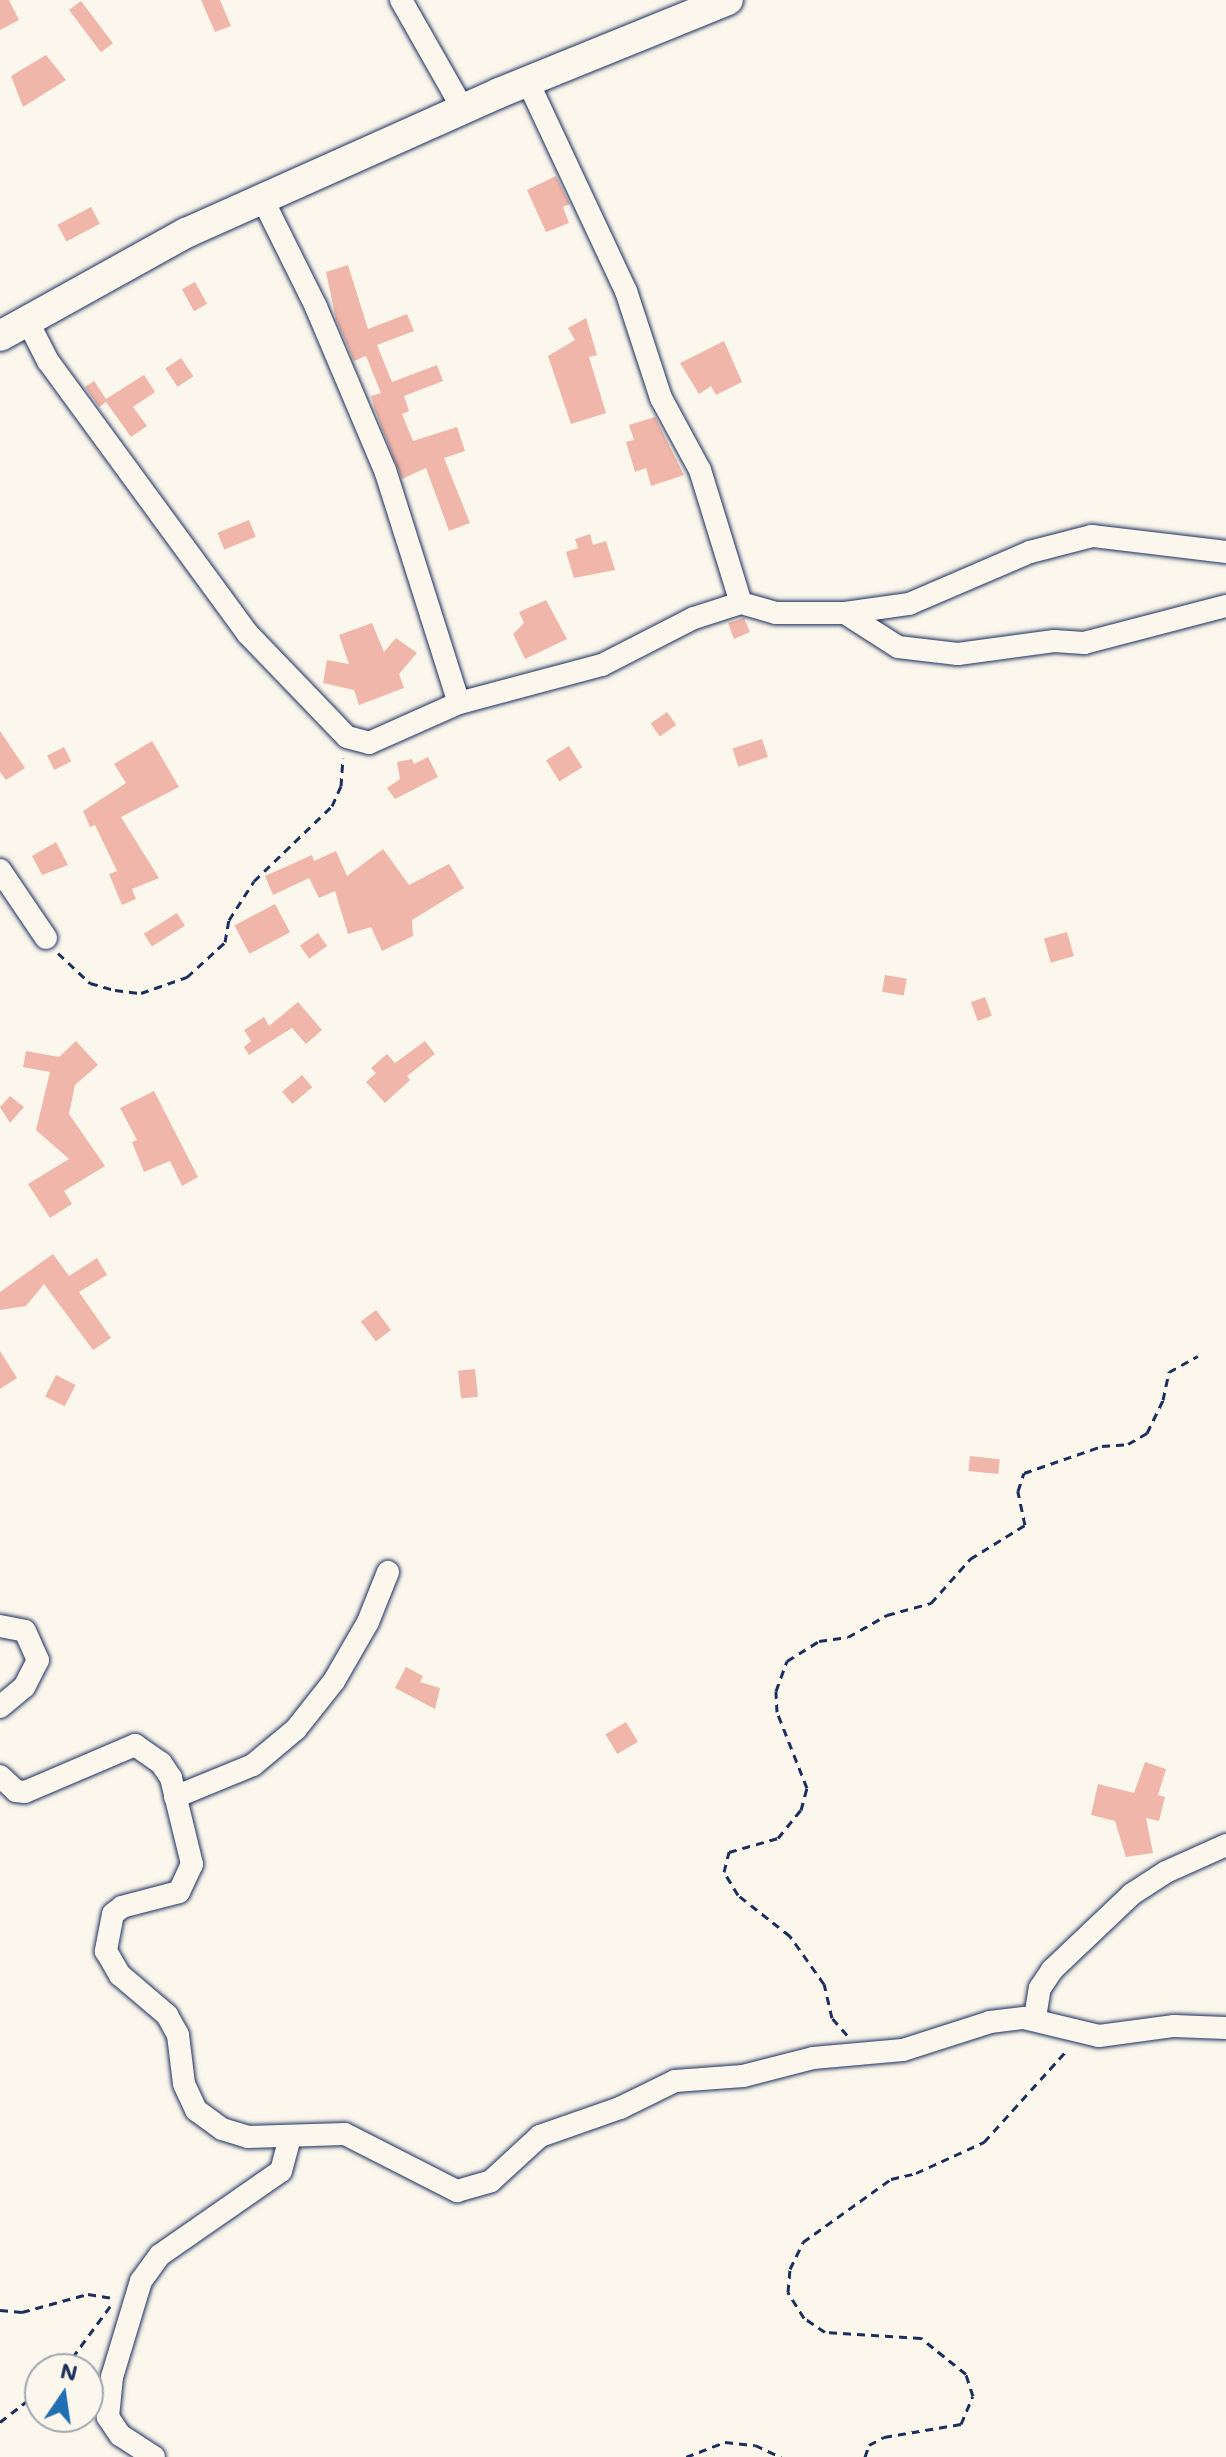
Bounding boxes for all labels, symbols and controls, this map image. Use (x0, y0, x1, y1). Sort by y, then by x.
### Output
north arrow (24, 2353, 104, 2433)
text: N (58, 2355, 80, 2387)

